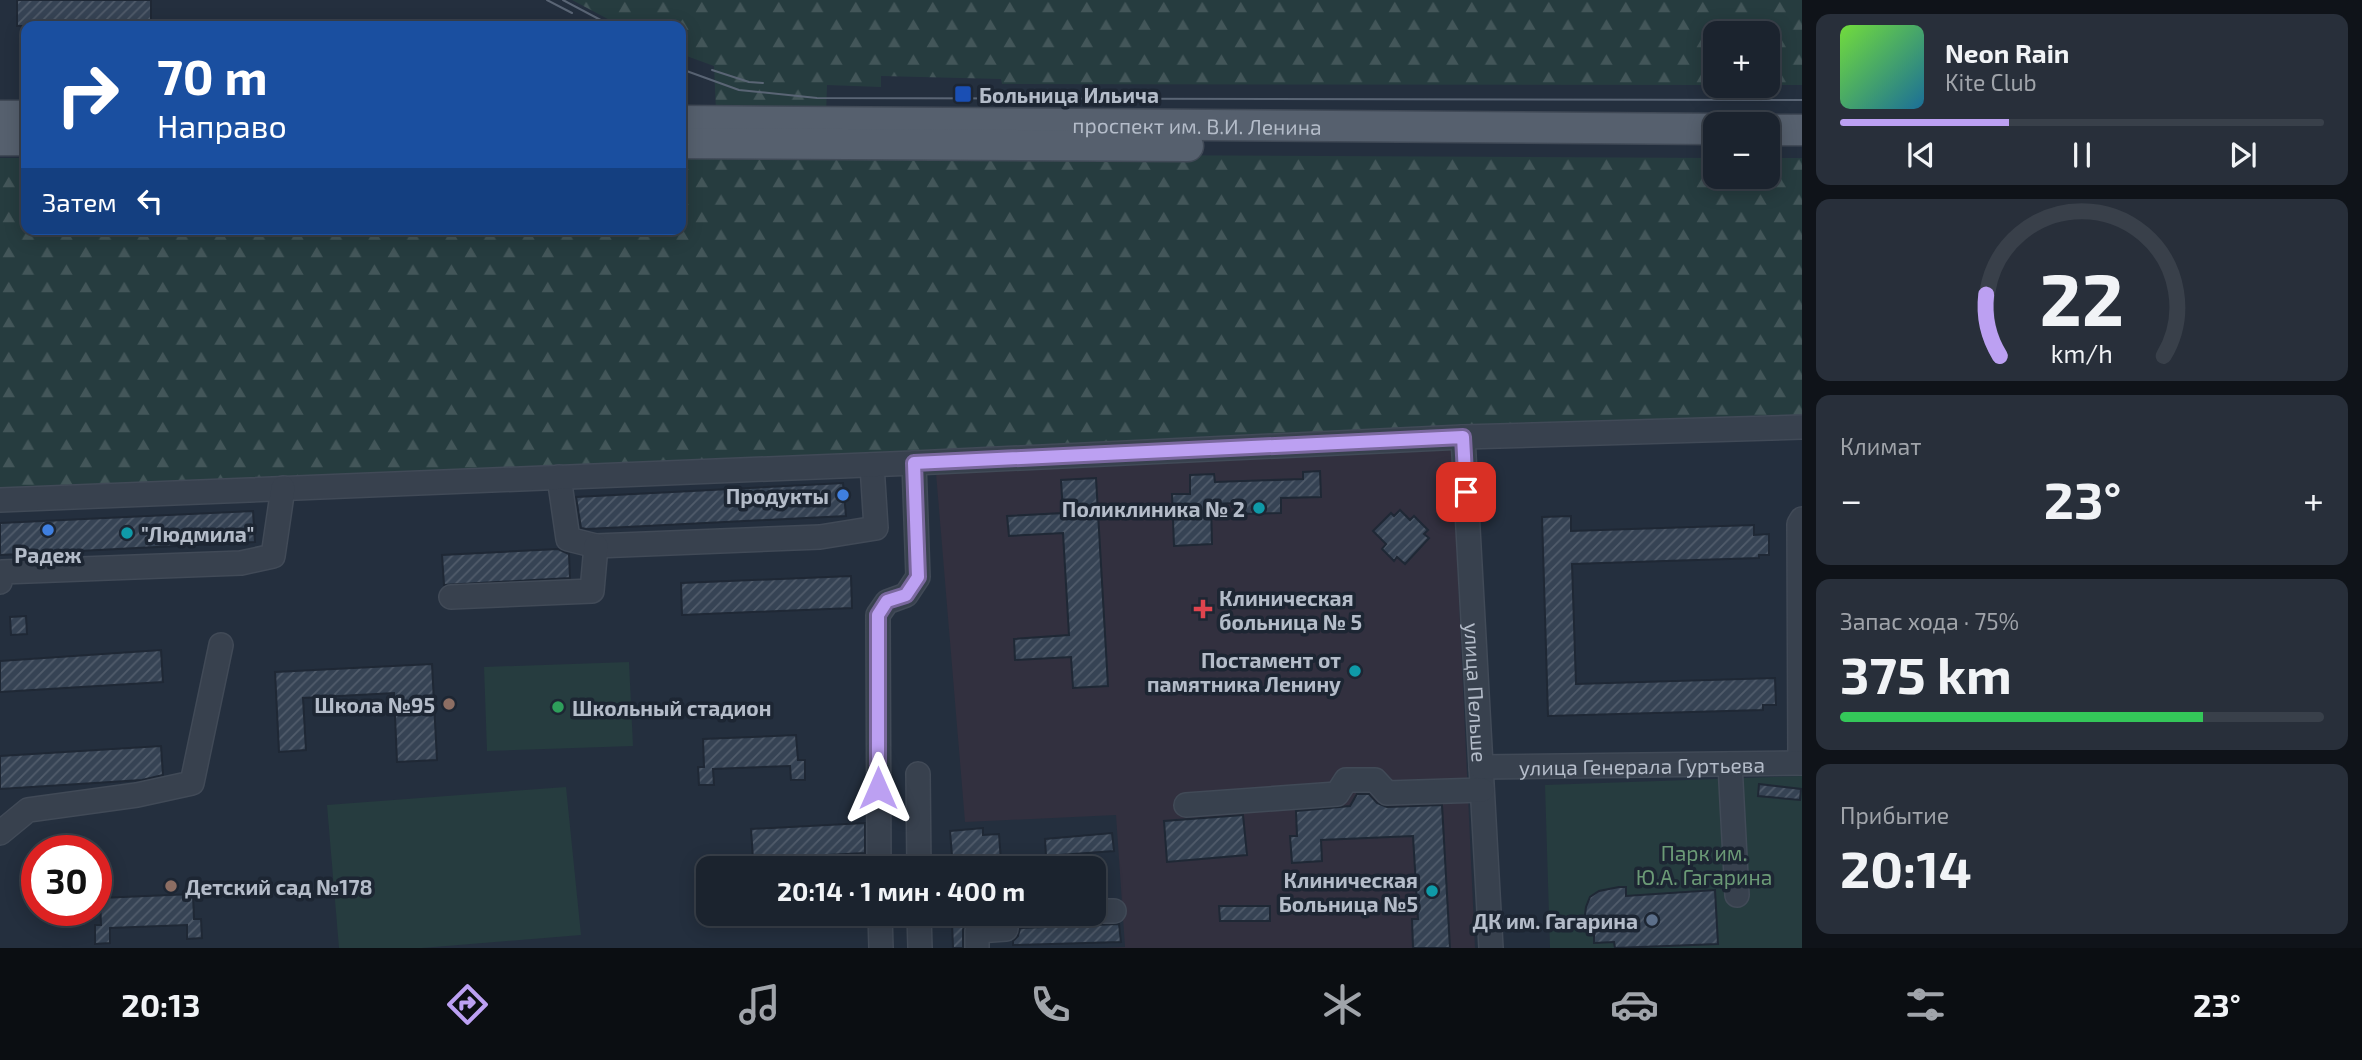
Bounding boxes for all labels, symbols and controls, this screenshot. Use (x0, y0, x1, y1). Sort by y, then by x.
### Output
map controls (1703, 21, 1780, 189)
button: + (1703, 21, 1780, 98)
text: Neon Rain (1945, 37, 2069, 68)
text: 70 m (157, 46, 268, 105)
icon: right (42, 49, 133, 140)
text: Kite Club (1945, 68, 2037, 96)
place label: Больница Ильича (979, 82, 1159, 107)
marker: Больница Ильича (953, 84, 973, 104)
text: Направо (157, 106, 287, 144)
street label: проспект им. В.И. Ленина (1072, 112, 1322, 138)
button: − (1703, 112, 1780, 189)
icon: previous (1902, 136, 1940, 174)
icon: pause (2063, 136, 2101, 174)
icon: next (2224, 136, 2262, 174)
icon: left (131, 182, 169, 220)
text: Затем (42, 186, 117, 217)
text: 22 (2040, 253, 2124, 341)
text: km/h (2051, 337, 2113, 367)
text: Климат (1840, 432, 1921, 460)
pin (1436, 462, 1496, 522)
text: 23° (2044, 467, 2121, 529)
icon: arrive (1447, 473, 1485, 511)
text: − (1840, 476, 1862, 522)
text: + (2303, 476, 2324, 522)
place label: Продукты (726, 483, 829, 508)
marker: Продукты (835, 487, 851, 503)
place label: Поликлиника № 2 (1062, 496, 1245, 521)
marker: Поликлиника № 2 (1251, 500, 1267, 516)
place label: "Людмила" (141, 521, 254, 546)
marker: Радеж (40, 522, 56, 538)
marker: "Людмила" (119, 525, 135, 541)
place label: Радеж (14, 542, 82, 567)
place label: Клиническая больница № 5 (1219, 585, 1362, 634)
marker: Клиническая больница № 5 (1193, 599, 1213, 619)
text: Запас хода · 75% (1840, 607, 2019, 635)
street label: улица Пельше (1460, 622, 1493, 763)
text: 375 km (1840, 642, 2012, 704)
place label: Постамент от памятника Ленину (1147, 647, 1341, 696)
marker: Постамент от памятника Ленину (1347, 663, 1363, 679)
place label: Школа №95 (314, 692, 435, 717)
place label: Школьный стадион (572, 695, 771, 720)
marker: Школа №95 (441, 696, 457, 712)
marker: Школьный стадион (550, 699, 566, 715)
position arrow (841, 751, 915, 825)
street label: улица Генерала Гуртьева (1519, 751, 1765, 780)
text: Прибытие (1840, 801, 1949, 829)
speed limit sign: 30 (21, 835, 112, 926)
text: 20:14 (1840, 836, 1972, 898)
park label: Парк им. Ю.А. Гагарина (1636, 840, 1772, 889)
place label: Клиническая Больница №5 (1279, 867, 1418, 916)
place label: Детский сад №178 (185, 874, 373, 899)
text: 20:14 · 1 мин · 400 m (777, 875, 1025, 906)
marker: Детский сад №178 (163, 878, 179, 894)
marker: Клиническая Больница №5 (1424, 883, 1440, 899)
place label: ДК им. Гагарина (1473, 908, 1638, 933)
marker: ДК им. Гагарина (1644, 912, 1660, 928)
icon: directions (443, 980, 492, 1029)
icon: music (735, 980, 784, 1029)
icon: phone (1026, 980, 1075, 1029)
icon: climate (1318, 980, 1367, 1029)
icon: car (1610, 980, 1659, 1029)
icon: filters (1901, 980, 1950, 1029)
text: 20:13 (121, 985, 200, 1023)
text: 23° (2193, 985, 2241, 1023)

